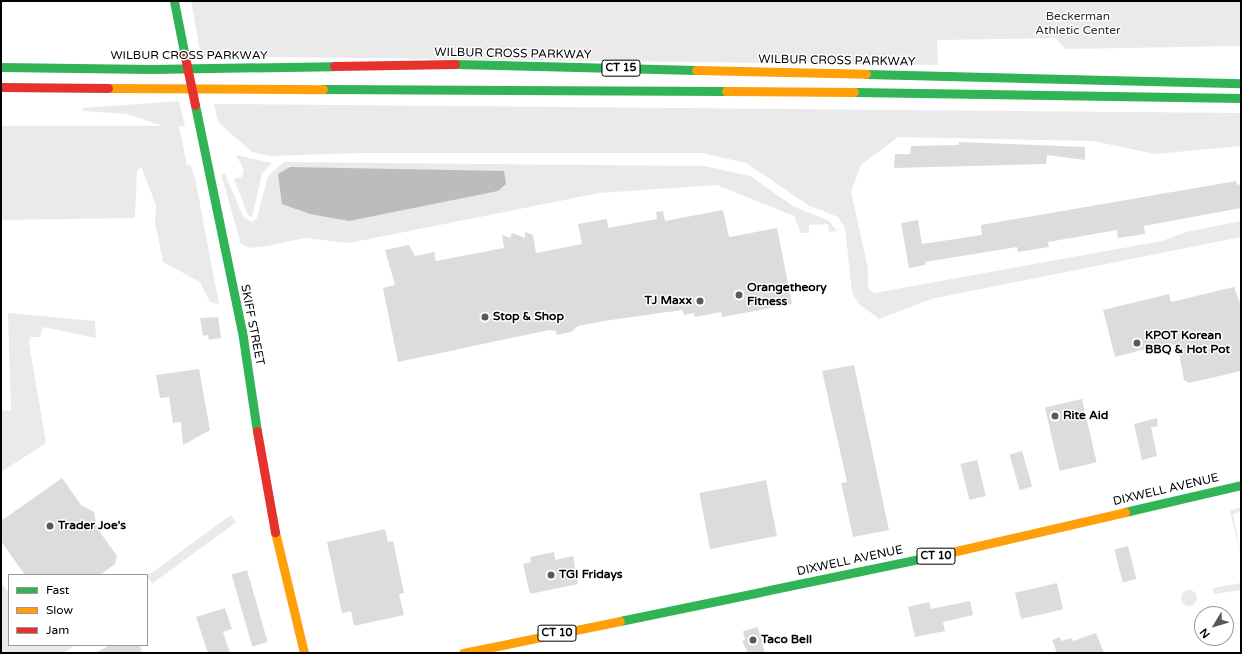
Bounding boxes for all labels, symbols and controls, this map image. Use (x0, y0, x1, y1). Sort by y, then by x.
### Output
park label: Beckerman Athletic Center (1035, 10, 1121, 38)
street label: WILBUR CROSS PARKWAY (434, 45, 592, 63)
street label: WILBUR CROSS PARKWAY (110, 49, 268, 63)
street label: WILBUR CROSS PARKWAY (758, 52, 916, 70)
road number: CT 15 (601, 59, 641, 77)
place label: Orangetheory Fitness (747, 281, 827, 309)
street label: SKIFF STREET (237, 283, 267, 367)
marker: Orangetheory Fitness (734, 290, 744, 300)
place label: TJ Maxx (644, 294, 692, 308)
marker: TJ Maxx (695, 296, 705, 306)
place label: Stop & Shop (493, 310, 564, 324)
marker: Stop & Shop (480, 312, 490, 322)
place label: KPOT Korean BBQ & Hot Pot (1145, 329, 1230, 357)
marker: KPOT Korean BBQ & Hot Pot (1132, 338, 1142, 348)
place label: Rite Aid (1063, 409, 1108, 423)
marker: Rite Aid (1050, 411, 1060, 421)
street label: DIXWELL AVENUE (1112, 471, 1220, 509)
place label: Trader Joe's (58, 519, 126, 533)
marker: Trader Joe's (45, 521, 55, 531)
street label: DIXWELL AVENUE (796, 543, 904, 579)
road number: CT 10 (916, 547, 956, 565)
place label: TGI Fridays (559, 568, 623, 582)
marker: TGI Fridays (546, 570, 556, 580)
legend (8, 574, 148, 646)
text: Fast (46, 583, 69, 597)
text: Slow (46, 603, 73, 617)
north arrow (1194, 606, 1234, 646)
text: Jam (46, 623, 69, 637)
road number: CT 10 (537, 624, 577, 642)
text: N (1197, 626, 1213, 641)
place label: Taco Bell (761, 633, 812, 647)
marker: Taco Bell (748, 635, 758, 645)

